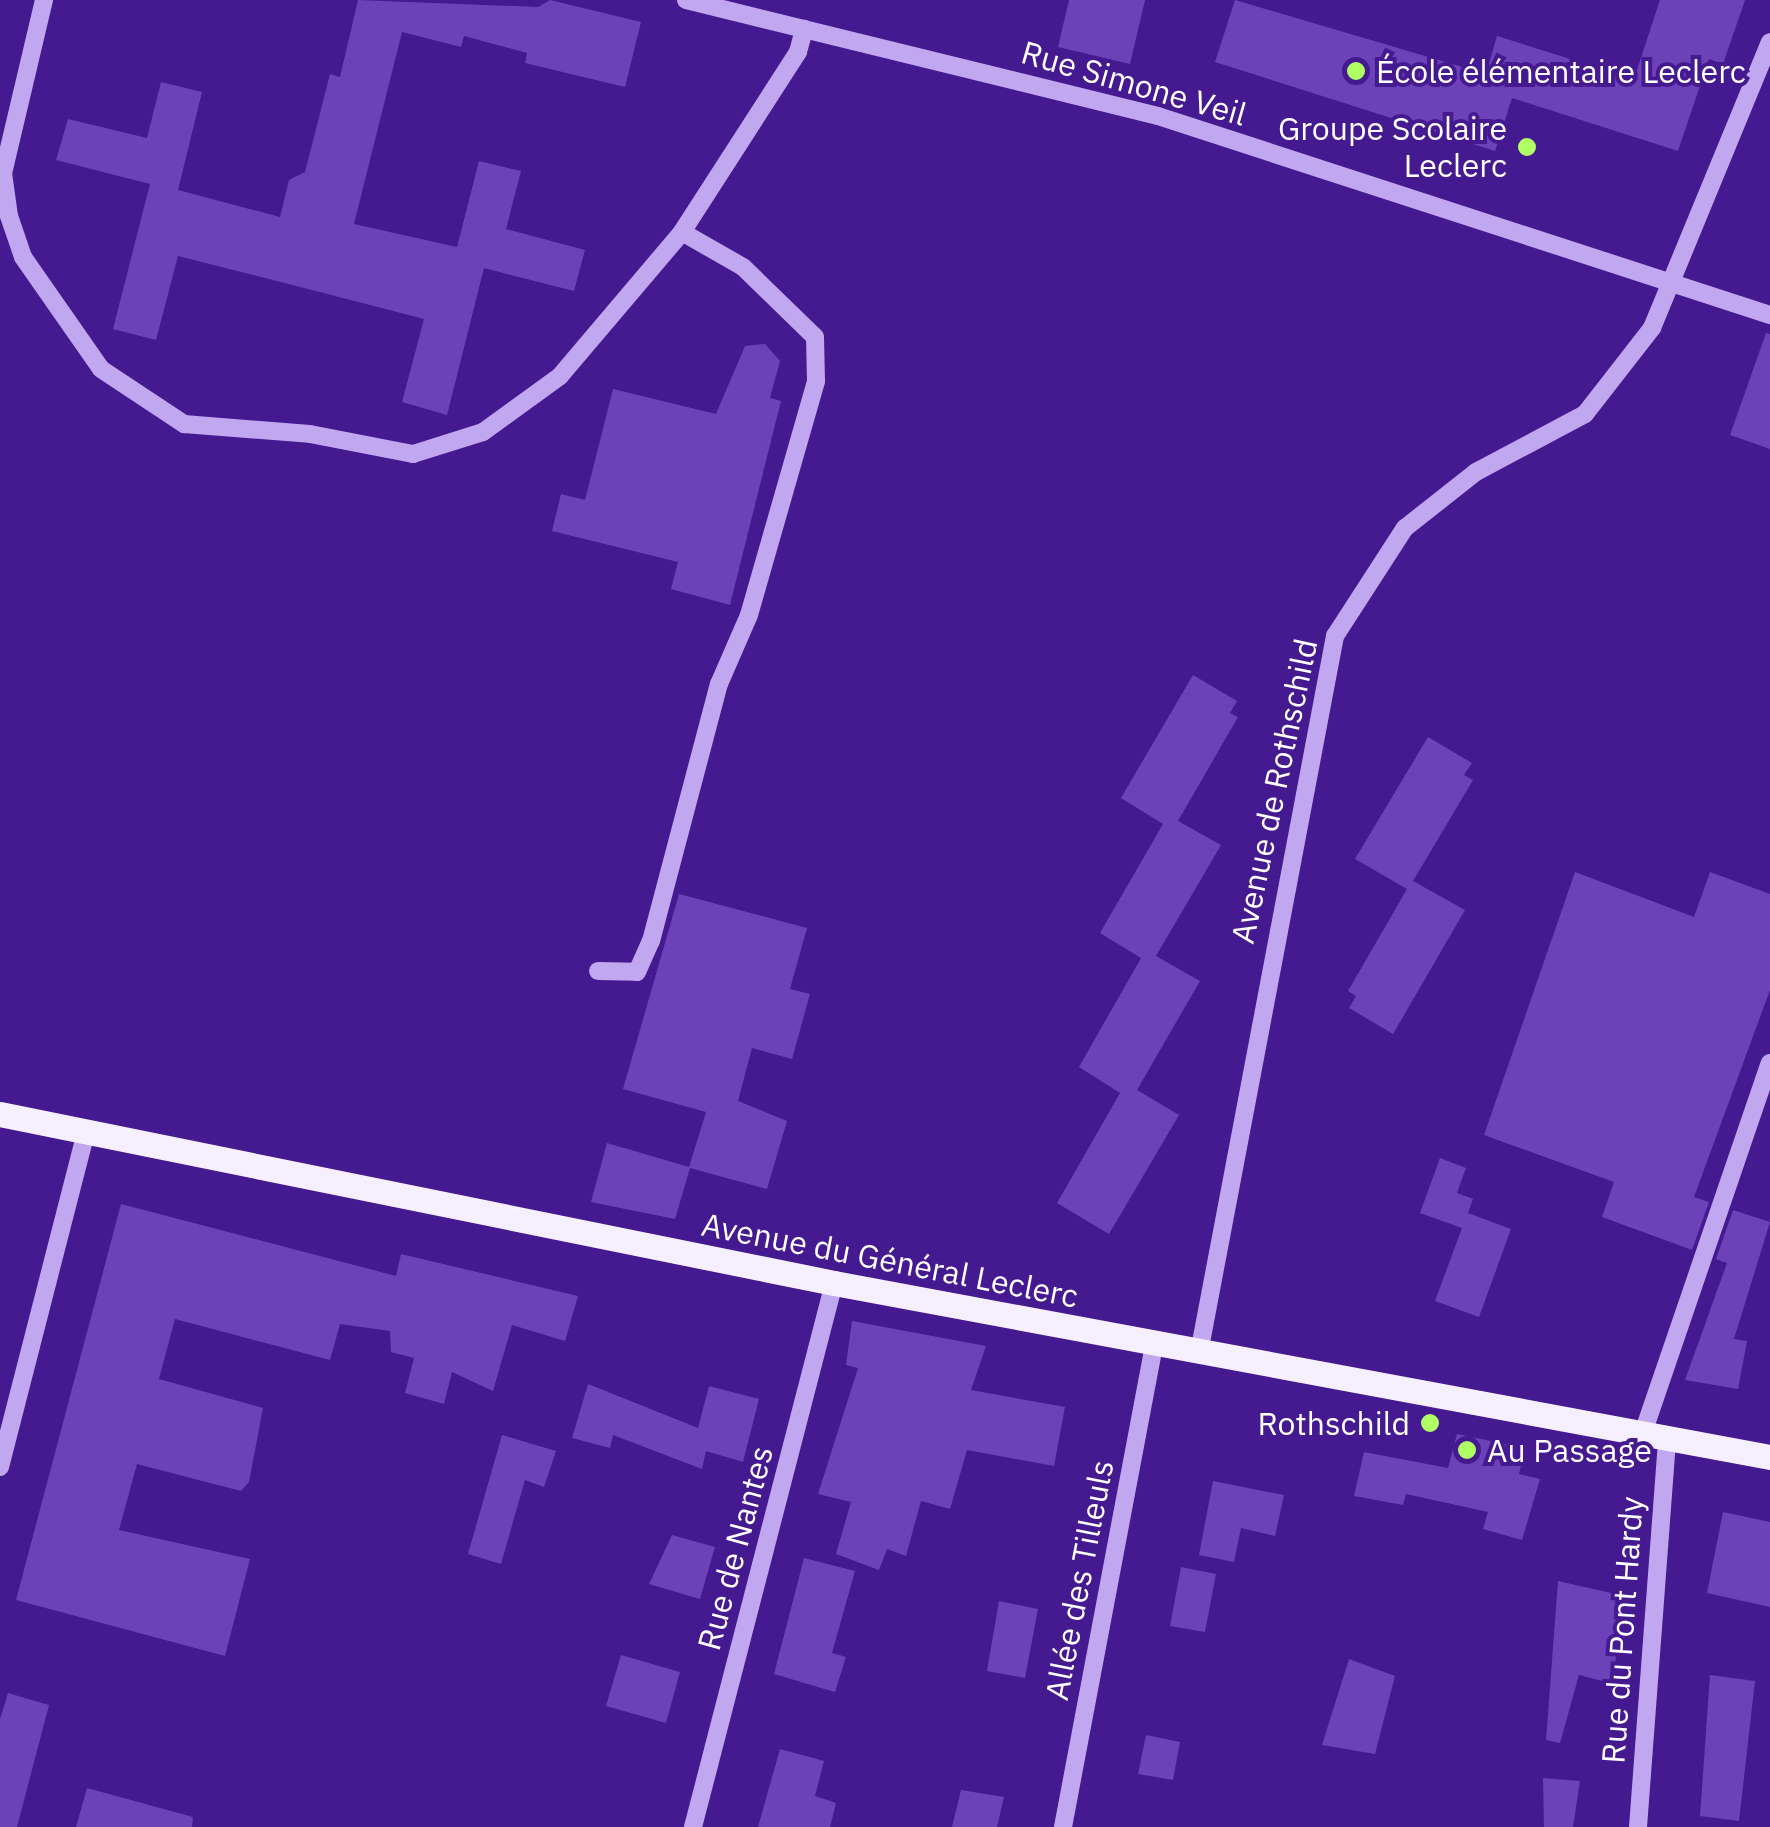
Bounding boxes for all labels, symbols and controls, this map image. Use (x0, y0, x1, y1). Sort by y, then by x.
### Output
street label: Rue Simone Veil (1017, 33, 1251, 133)
place label: École élémentaire Leclerc (1376, 52, 1746, 90)
marker: École élémentaire Leclerc (1345, 60, 1367, 82)
place label: Groupe Scolaire Leclerc (1278, 110, 1507, 185)
marker: Groupe Scolaire Leclerc (1516, 136, 1538, 158)
street label: Avenue de Rothschild (1223, 635, 1325, 947)
street label: Avenue du Général Leclerc (699, 1205, 1081, 1315)
place label: Rothschild (1258, 1404, 1410, 1442)
marker: Rothschild (1419, 1412, 1441, 1434)
place label: Au Passage (1487, 1431, 1652, 1469)
marker: Au Passage (1456, 1439, 1478, 1461)
street label: Rue de Nantes (689, 1442, 781, 1654)
street label: Allée des Tilleuls (1037, 1457, 1121, 1703)
street label: Rue du Pont Hardy (1594, 1495, 1650, 1765)

